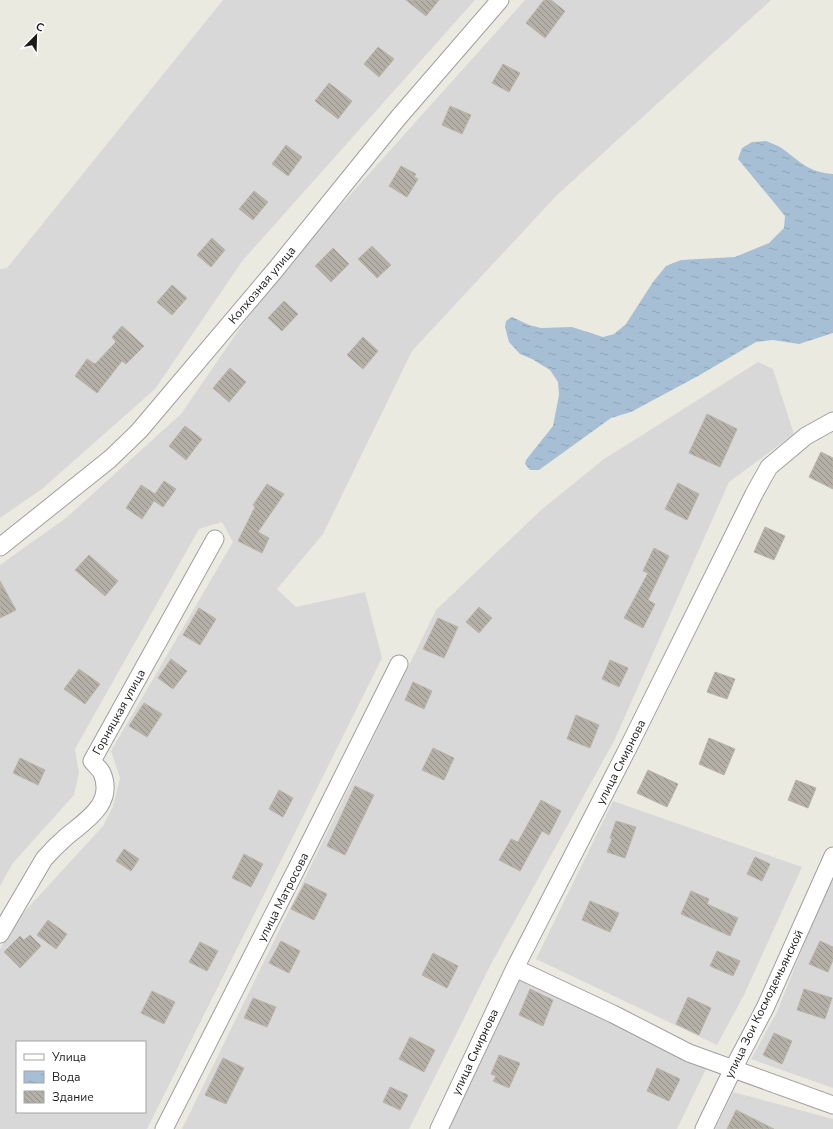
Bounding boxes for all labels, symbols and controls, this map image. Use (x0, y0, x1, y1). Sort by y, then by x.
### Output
north arrow (16, 16, 56, 56)
text: С (33, 19, 47, 36)
street label: Колхозная улица (225, 243, 299, 327)
street label: Горняцкая улица (89, 666, 149, 758)
street label: улица Смирнова (593, 717, 649, 807)
street label: улица Матросова (254, 850, 312, 944)
street label: улица Зои Космодемьянской (721, 927, 807, 1081)
street label: улица Смирнова (448, 1006, 502, 1098)
legend (16, 1041, 146, 1113)
text: Улица (51, 1049, 86, 1065)
text: Вода (52, 1069, 80, 1085)
text: Здание (52, 1089, 94, 1105)

